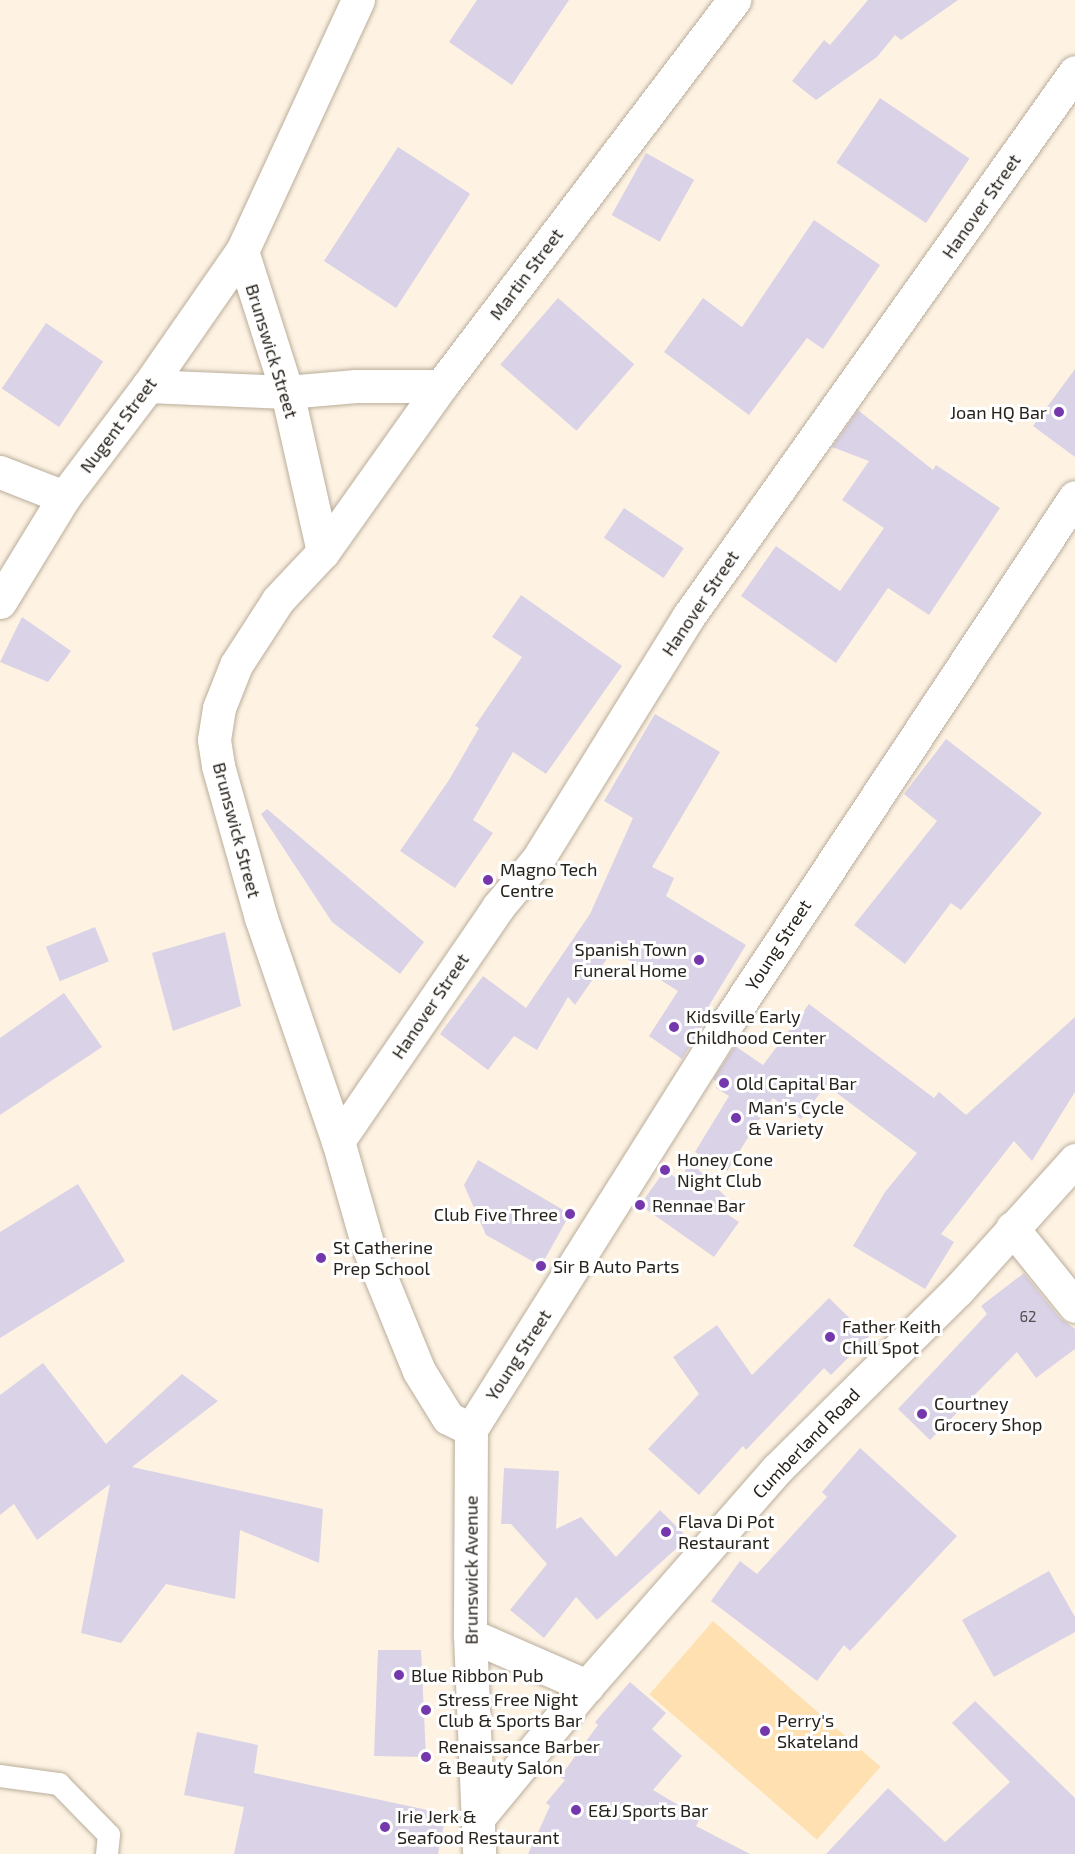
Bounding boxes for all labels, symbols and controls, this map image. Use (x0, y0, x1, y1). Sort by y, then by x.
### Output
street label: Hanover Street (937, 149, 1025, 263)
street label: Martin Street (485, 224, 567, 324)
street label: Brunswick Street (241, 281, 303, 421)
street label: Nugent Street (75, 373, 161, 477)
place label: Joan HQ Bar (950, 401, 1047, 423)
marker: Joan HQ Bar (1052, 405, 1066, 419)
street label: Hanover Street (657, 546, 743, 660)
street label: Brunswick Street (209, 760, 265, 900)
place label: Magno Tech Centre (500, 859, 598, 902)
marker: Magno Tech Centre (481, 873, 495, 887)
street label: Young Street (741, 895, 815, 995)
place label: Spanish Town Funeral Home (573, 939, 687, 982)
street label: Hanover Street (387, 949, 473, 1063)
marker: Spanish Town Funeral Home (692, 953, 706, 967)
place label: Kidsville Early Childhood Center (686, 1006, 826, 1048)
marker: Kidsville Early Childhood Center (667, 1020, 681, 1034)
place label: Old Capital Bar (736, 1072, 857, 1094)
marker: Old Capital Bar (717, 1076, 731, 1090)
place label: Man's Cycle & Variety (748, 1097, 844, 1140)
marker: Man's Cycle & Variety (729, 1111, 743, 1125)
place label: Honey Cone Night Club (677, 1149, 773, 1192)
marker: Honey Cone Night Club (658, 1163, 672, 1177)
place label: Rennae Bar (652, 1194, 745, 1216)
marker: Rennae Bar (633, 1198, 647, 1212)
place label: Club Five Three (433, 1203, 558, 1225)
marker: Club Five Three (563, 1207, 577, 1221)
place label: St Catherine Prep School (333, 1237, 433, 1280)
marker: St Catherine Prep School (314, 1251, 328, 1265)
place label: Sir B Auto Parts (553, 1255, 680, 1277)
marker: Sir B Auto Parts (534, 1259, 548, 1273)
street label: Young Street (481, 1305, 555, 1405)
house number: 62 (1019, 1308, 1037, 1326)
place label: Father Keith Chill Spot (842, 1316, 941, 1358)
marker: Father Keith Chill Spot (823, 1330, 837, 1344)
street label: Cumberland Road (748, 1383, 864, 1503)
place label: Courtney Grocery Shop (934, 1393, 1043, 1436)
marker: Courtney Grocery Shop (915, 1407, 929, 1421)
street label: Brunswick Avenue (460, 1495, 482, 1645)
place label: Flava Di Pot Restaurant (678, 1511, 774, 1553)
marker: Flava Di Pot Restaurant (659, 1525, 673, 1539)
place label: Blue Ribbon Pub (411, 1664, 543, 1686)
marker: Blue Ribbon Pub (392, 1668, 406, 1682)
place label: Stress Free Night Club & Sports Bar (438, 1689, 582, 1732)
marker: Stress Free Night Club & Sports Bar (419, 1703, 433, 1717)
place label: Perry's Skateland (777, 1710, 859, 1752)
marker: Perry's Skateland (758, 1724, 772, 1738)
place label: Renaissance Barber & Beauty Salon (438, 1736, 600, 1778)
marker: Renaissance Barber & Beauty Salon (419, 1750, 433, 1764)
place label: E&J Sports Bar (588, 1799, 708, 1821)
marker: E&J Sports Bar (569, 1803, 583, 1817)
place label: Irie Jerk & Seafood Restaurant (397, 1806, 559, 1848)
marker: Irie Jerk & Seafood Restaurant (378, 1820, 392, 1834)

